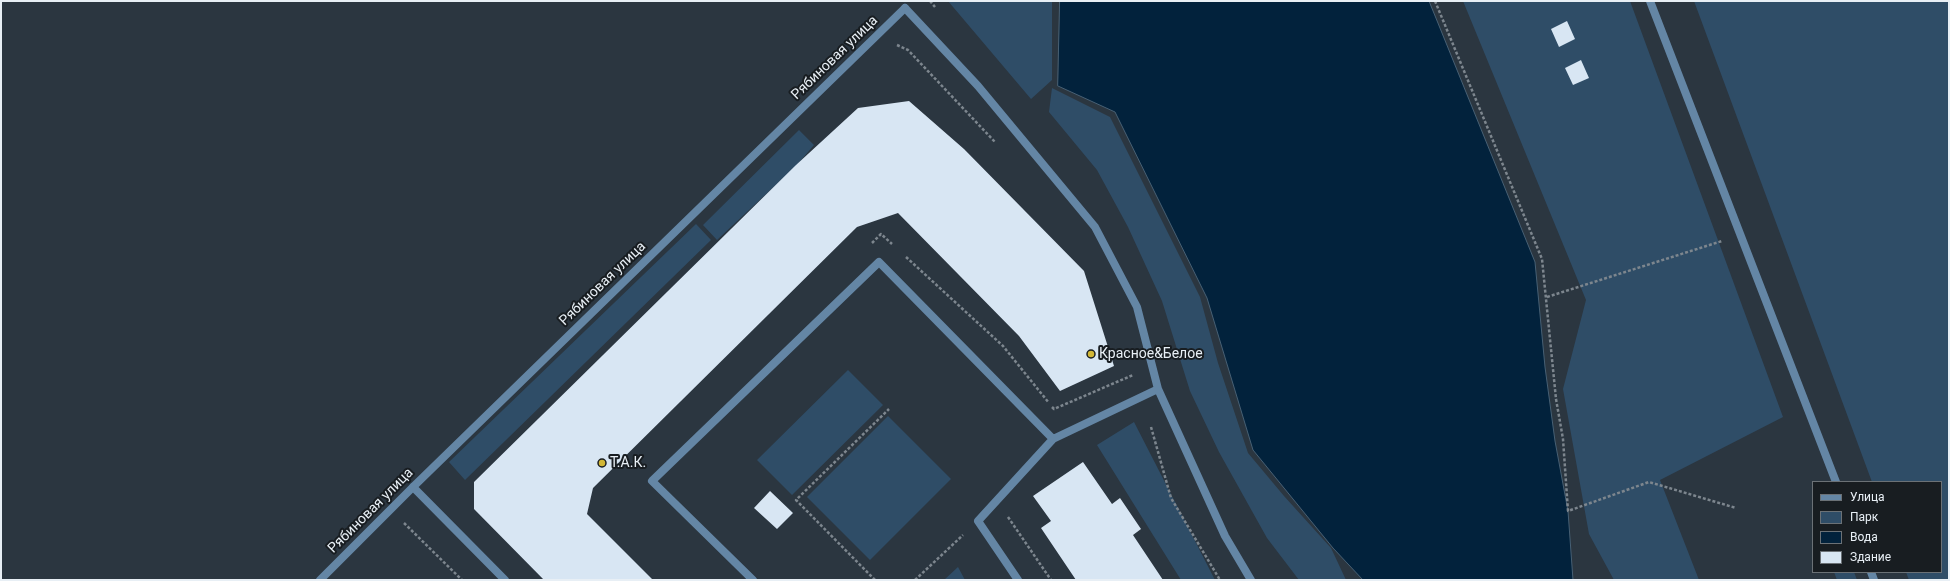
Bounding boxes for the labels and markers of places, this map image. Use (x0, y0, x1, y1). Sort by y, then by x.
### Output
place label: Красное&Белое (1099, 346, 1203, 362)
marker: Красное&Белое (1086, 349, 1096, 359)
place label: Т.А.К. (610, 455, 646, 471)
marker: Т.А.К. (597, 458, 607, 468)

